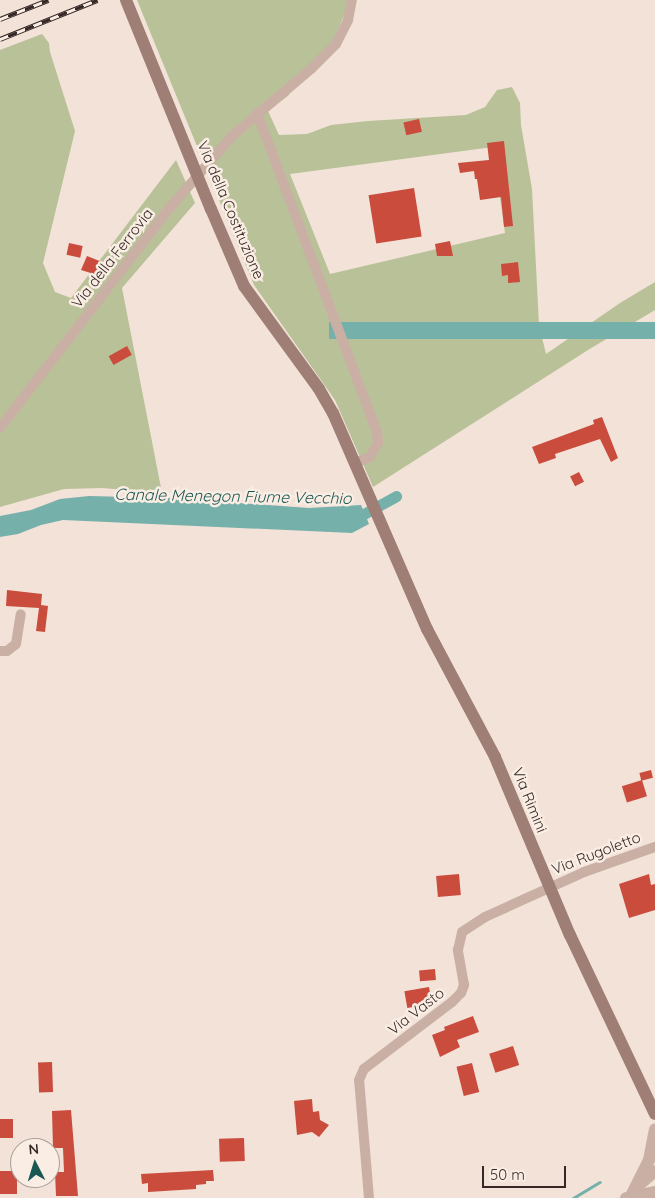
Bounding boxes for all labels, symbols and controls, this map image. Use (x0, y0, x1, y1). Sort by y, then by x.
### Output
street label: Via della Costituzione (194, 138, 268, 282)
street label: Via della Ferrovia (68, 205, 156, 311)
water label: Canale Menegon Fiume Vecchio (114, 484, 352, 508)
street label: Via Rimini (509, 765, 551, 835)
street label: Via Rugoletto (549, 828, 643, 878)
street label: Via Vasto (384, 983, 448, 1039)
north arrow (10, 1138, 60, 1188)
text: N (28, 1140, 40, 1158)
scale bar (485, 1156, 569, 1188)
text: 50 m (490, 1165, 525, 1184)

